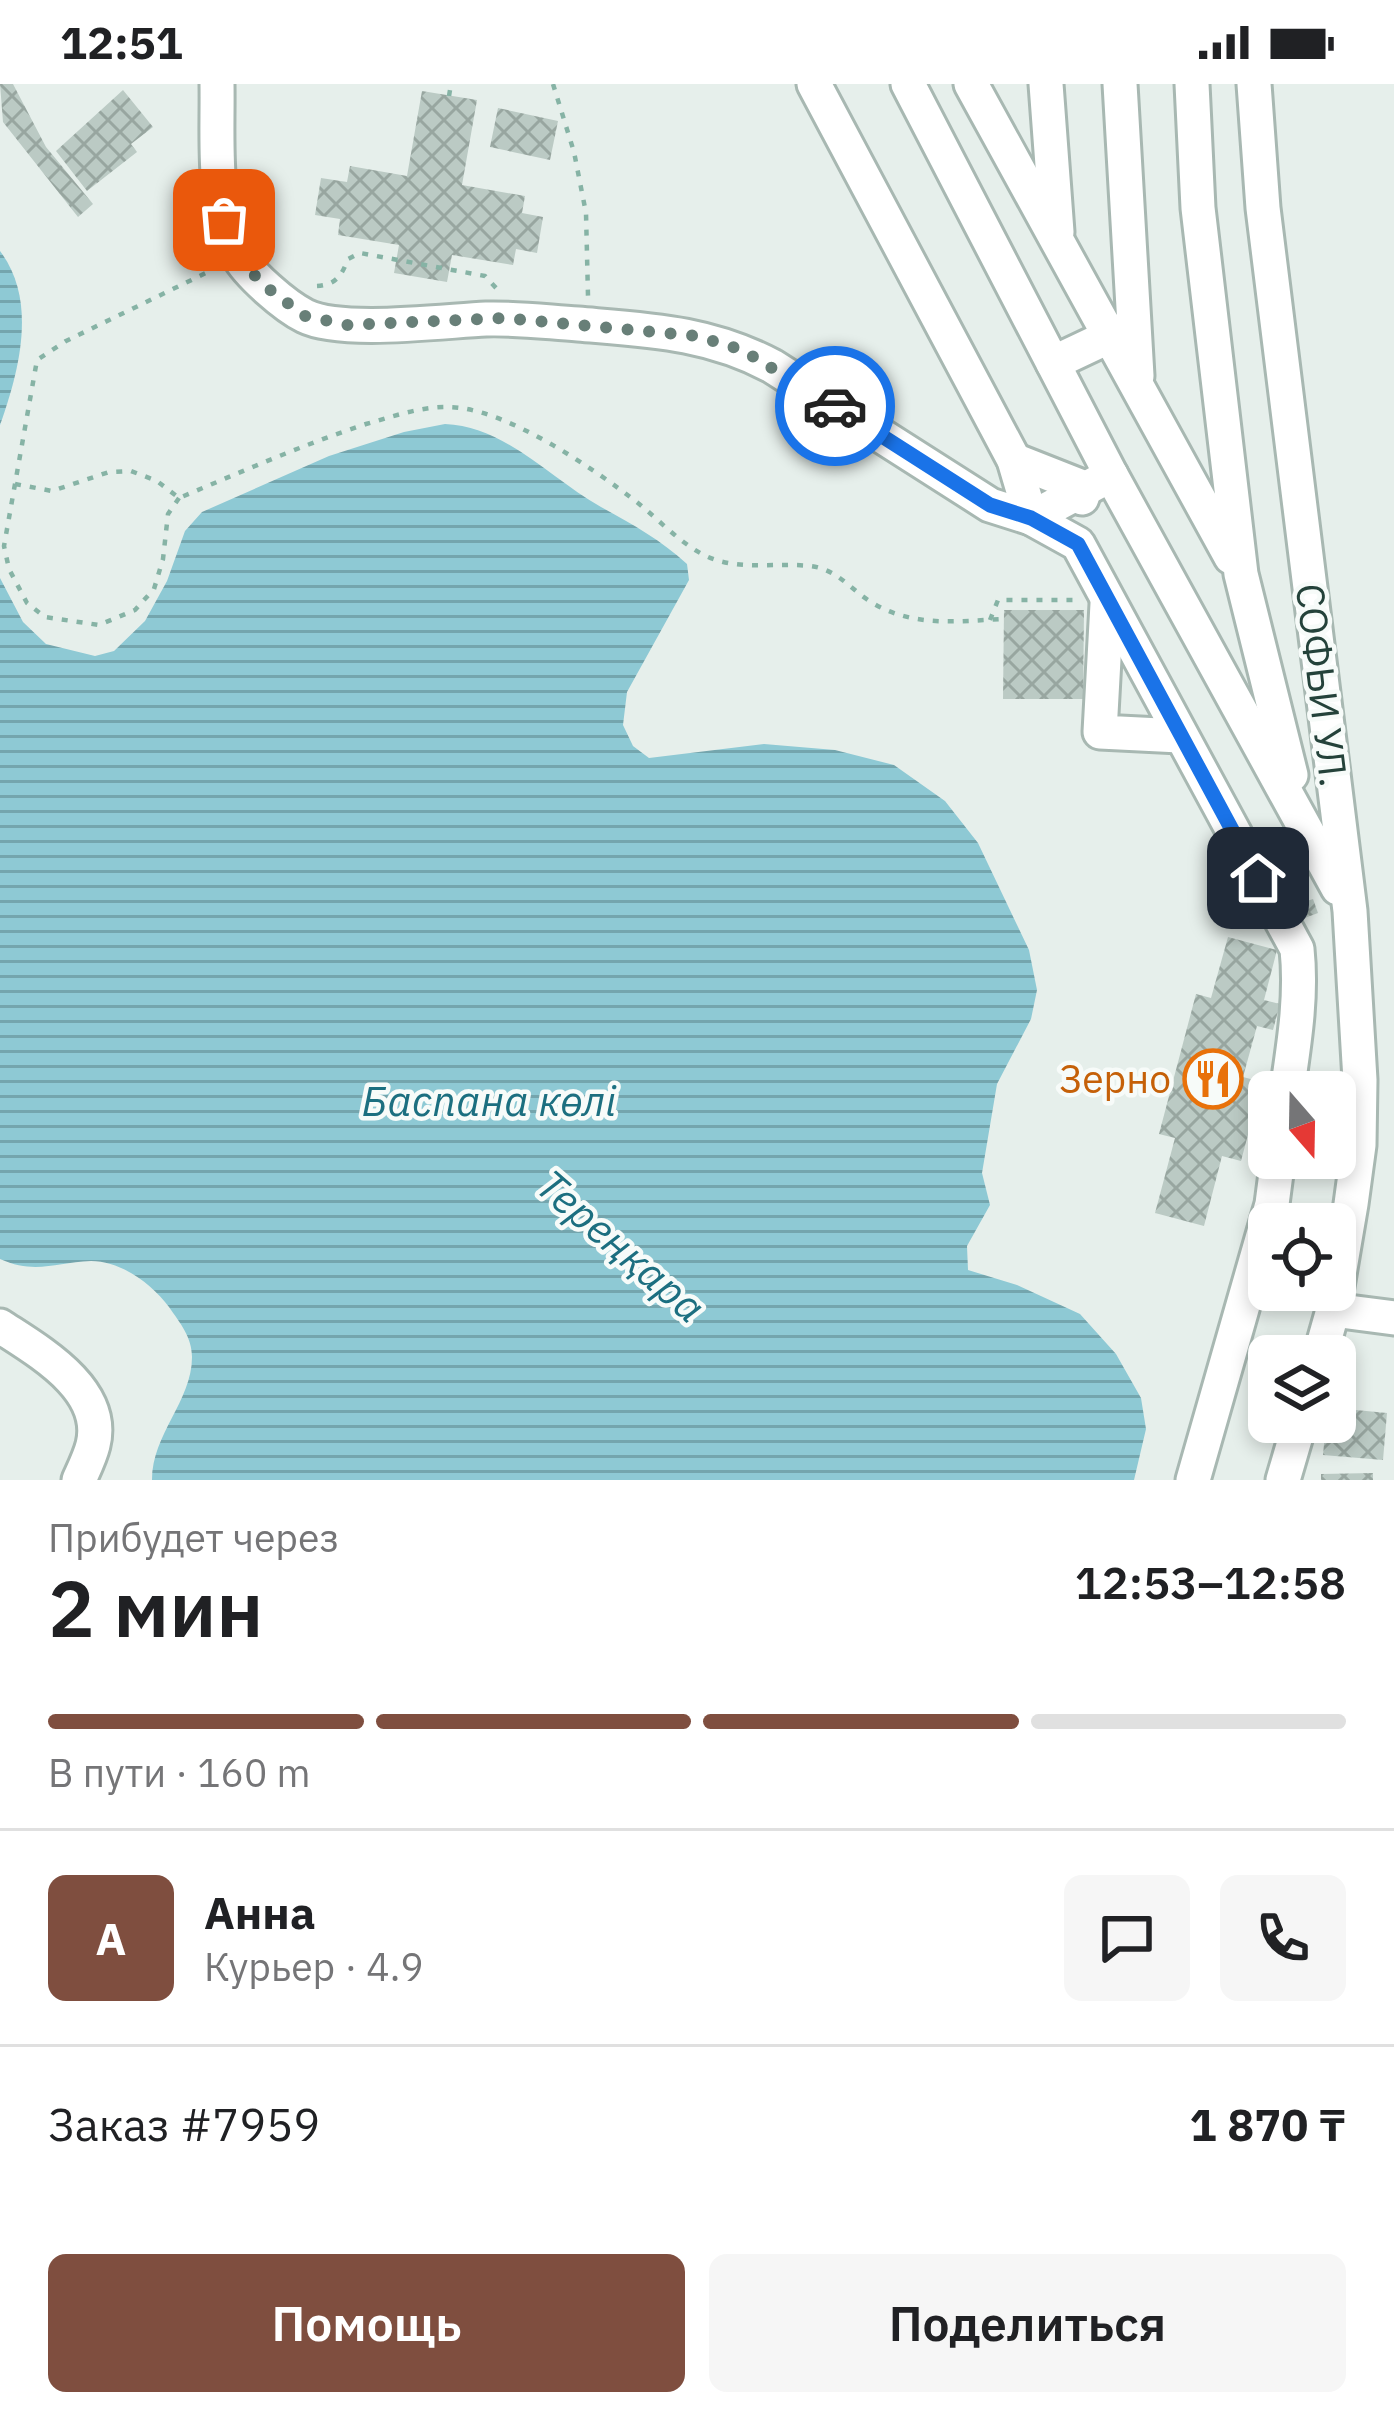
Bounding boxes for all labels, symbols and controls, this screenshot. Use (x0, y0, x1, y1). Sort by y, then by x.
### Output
text: 12:51 (60, 13, 183, 71)
pin (173, 169, 275, 271)
icon: bag (191, 187, 257, 253)
courier (775, 346, 895, 466)
icon: car (802, 373, 868, 439)
street label: СОФЬИ УЛ. (1285, 581, 1360, 789)
pin (1207, 827, 1309, 929)
icon: home (1225, 845, 1291, 911)
restaurant icon: Зерно (1182, 1048, 1244, 1110)
place label: Зерно (1059, 1053, 1171, 1104)
north arrow (1248, 1071, 1356, 1179)
map controls (1248, 1071, 1356, 1443)
water label: Баспана көлі (362, 1073, 617, 1128)
water label: Тереңқара (525, 1157, 717, 1334)
button: locate (1248, 1203, 1356, 1311)
button: layers (1248, 1335, 1356, 1443)
text: Прибудет через (48, 1512, 339, 1563)
text: 12:53–12:58 (1075, 1553, 1346, 1611)
text: 2 мин (48, 1557, 264, 1658)
text: В пути · 160 m (48, 1747, 311, 1798)
button: chat (1064, 1875, 1190, 2001)
button: phone (1220, 1875, 1346, 2001)
text: Анна (204, 1883, 316, 1941)
text: А (96, 1909, 126, 1967)
text: Курьер · 4.9 (204, 1941, 424, 1992)
text: Заказ #7959 (48, 2095, 320, 2153)
text: 1 870 ₸ (1190, 2095, 1346, 2153)
button: Помощь (48, 2254, 685, 2392)
button: Поделиться (709, 2254, 1346, 2392)

